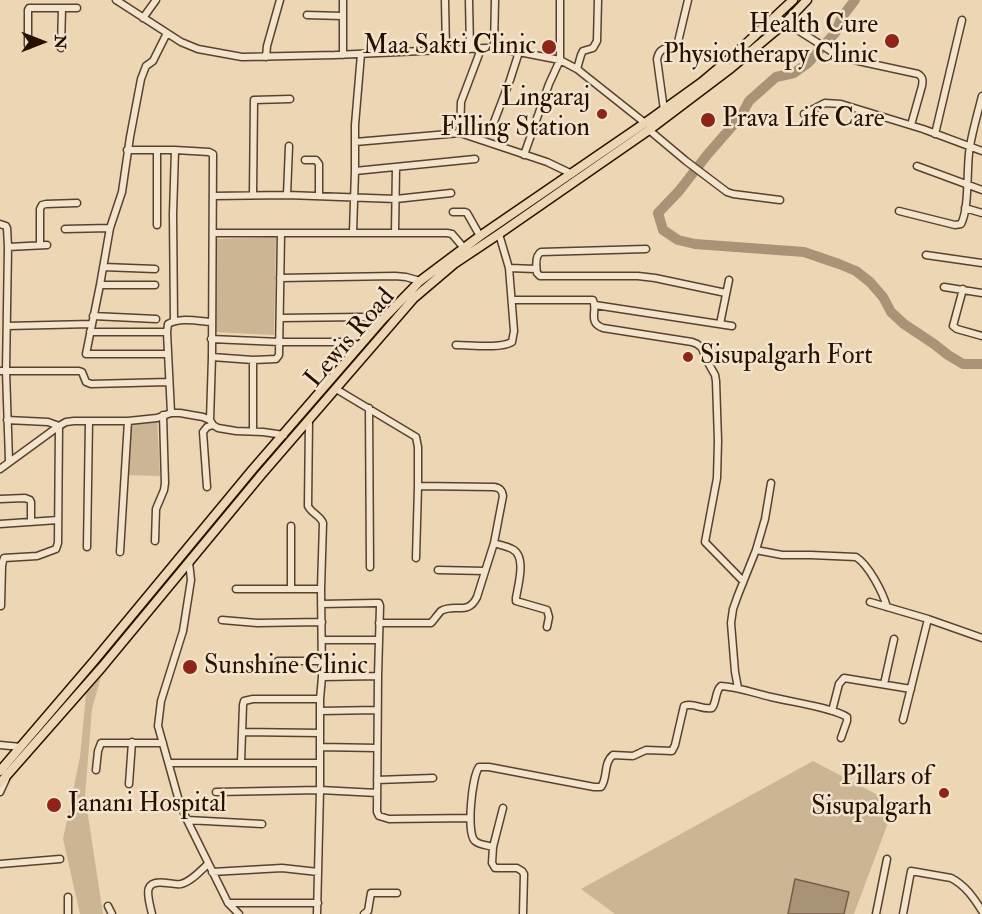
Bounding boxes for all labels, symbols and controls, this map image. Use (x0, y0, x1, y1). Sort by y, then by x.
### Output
place label: Health Cure Physiotherapy Clinic (663, 10, 878, 71)
north arrow (12, 12, 72, 72)
place label: Maa Sakti Clinic (363, 31, 536, 63)
marker: Health Cure Physiotherapy Clinic (883, 32, 901, 50)
text: N (50, 35, 70, 49)
marker: Maa Sakti Clinic (540, 38, 558, 56)
place label: Lingaraj Filling Station (440, 83, 590, 144)
place label: Prava Life Care (722, 104, 885, 136)
marker: Lingaraj Filling Station (595, 107, 609, 121)
marker: Prava Life Care (699, 111, 717, 129)
street label: Lewis Road (299, 283, 403, 395)
place label: Sisupalgarh Fort (700, 341, 873, 373)
marker: Sisupalgarh Fort (681, 350, 695, 364)
place label: Sunshine Clinic (204, 651, 368, 683)
marker: Sunshine Clinic (181, 658, 199, 676)
place label: Pillars of Sisupalgarh (811, 762, 932, 824)
marker: Pillars of Sisupalgarh (937, 786, 951, 800)
place label: Janani Hospital (68, 789, 227, 821)
marker: Janani Hospital (45, 796, 63, 814)

